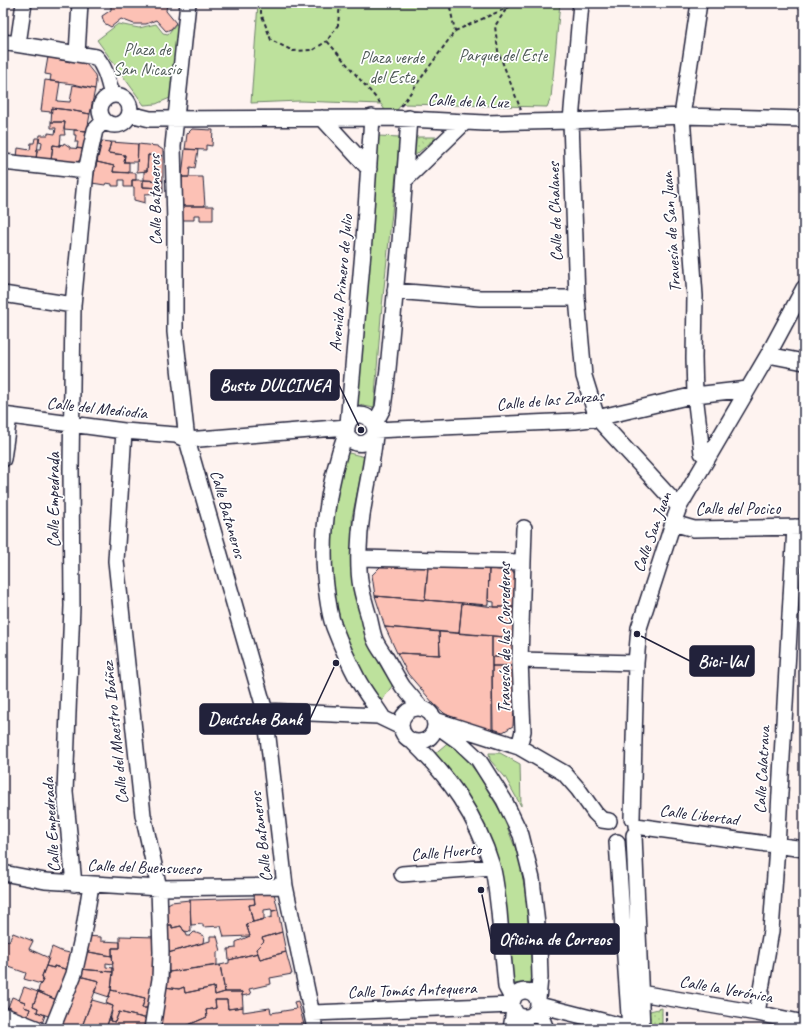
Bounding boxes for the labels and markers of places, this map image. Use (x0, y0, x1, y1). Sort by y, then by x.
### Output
callout: Busto DULCINEA (211, 370, 339, 400)
callout: Bici-Val (690, 646, 754, 676)
callout: Deutsche Bank (200, 704, 310, 734)
callout: Oficina de Correos (491, 924, 619, 954)

